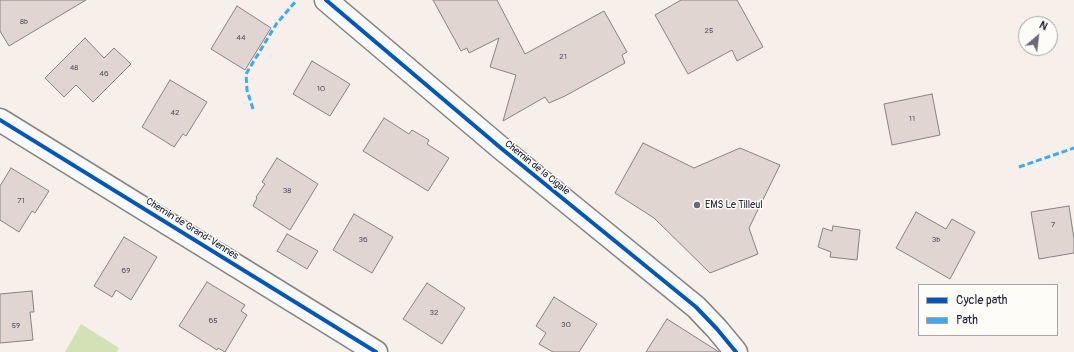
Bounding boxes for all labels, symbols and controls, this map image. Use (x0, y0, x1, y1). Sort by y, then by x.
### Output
north arrow (1018, 16, 1058, 56)
house number: 8b (20, 17, 28, 27)
text: N (1037, 18, 1050, 33)
house number: 25 (705, 26, 713, 36)
house number: 44 (236, 33, 246, 43)
house number: 21 (559, 52, 567, 62)
house number: 48 (70, 63, 78, 73)
house number: 46 (99, 69, 109, 79)
house number: 10 (317, 84, 325, 94)
house number: 42 (170, 108, 180, 118)
house number: 11 (909, 114, 915, 124)
street label: Chemin de la Cigale (502, 138, 572, 198)
house number: 38 (283, 186, 291, 196)
house number: 71 (17, 196, 25, 206)
street label: Chemin de Grand-Vennes (143, 196, 241, 262)
place label: EMS Le Tilleul (705, 199, 763, 211)
marker: EMS Le Tilleul (692, 200, 702, 210)
house number: 7 (1051, 220, 1055, 230)
house number: 36 (358, 235, 368, 245)
house number: 3b (932, 235, 940, 245)
house number: 69 (122, 266, 130, 276)
legend (918, 284, 1058, 336)
text: Cycle path (956, 293, 1007, 308)
house number: 32 (430, 308, 438, 318)
text: Path (956, 313, 978, 328)
house number: 65 (209, 316, 217, 326)
house number: 30 (561, 320, 571, 330)
house number: 59 (12, 321, 20, 331)

